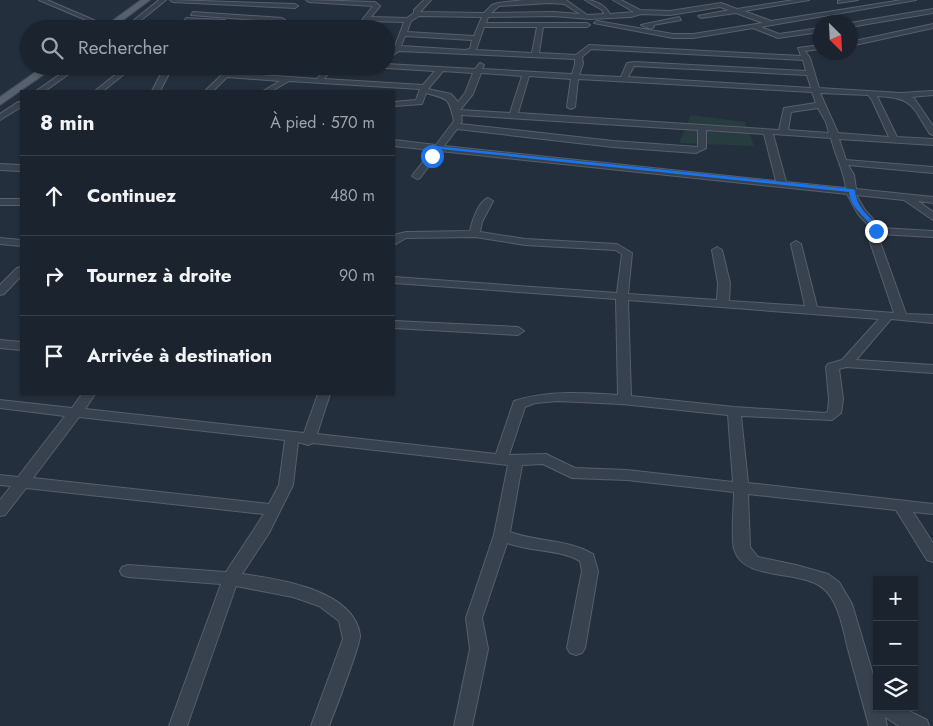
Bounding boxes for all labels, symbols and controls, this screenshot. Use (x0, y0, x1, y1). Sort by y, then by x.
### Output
north arrow (813, 15, 858, 60)
search box (20, 20, 395, 75)
icon: search (38, 34, 66, 62)
text: Rechercher (78, 34, 169, 61)
text: 8 min (40, 108, 95, 138)
text: À pied · 570 m (270, 111, 375, 134)
route start (421, 145, 444, 168)
icon: ahead (40, 182, 68, 210)
text: Continuez (87, 182, 176, 209)
text: 480 m (330, 184, 375, 207)
route end (865, 220, 888, 243)
icon: right (40, 262, 68, 290)
text: Tournez à droite (87, 262, 232, 289)
text: 90 m (339, 264, 375, 287)
icon: arrive (40, 342, 68, 370)
text: Arrivée à destination (87, 342, 272, 369)
map controls (873, 576, 918, 711)
button: + (873, 576, 918, 621)
button: − (873, 621, 918, 666)
button: layers (873, 666, 918, 711)

